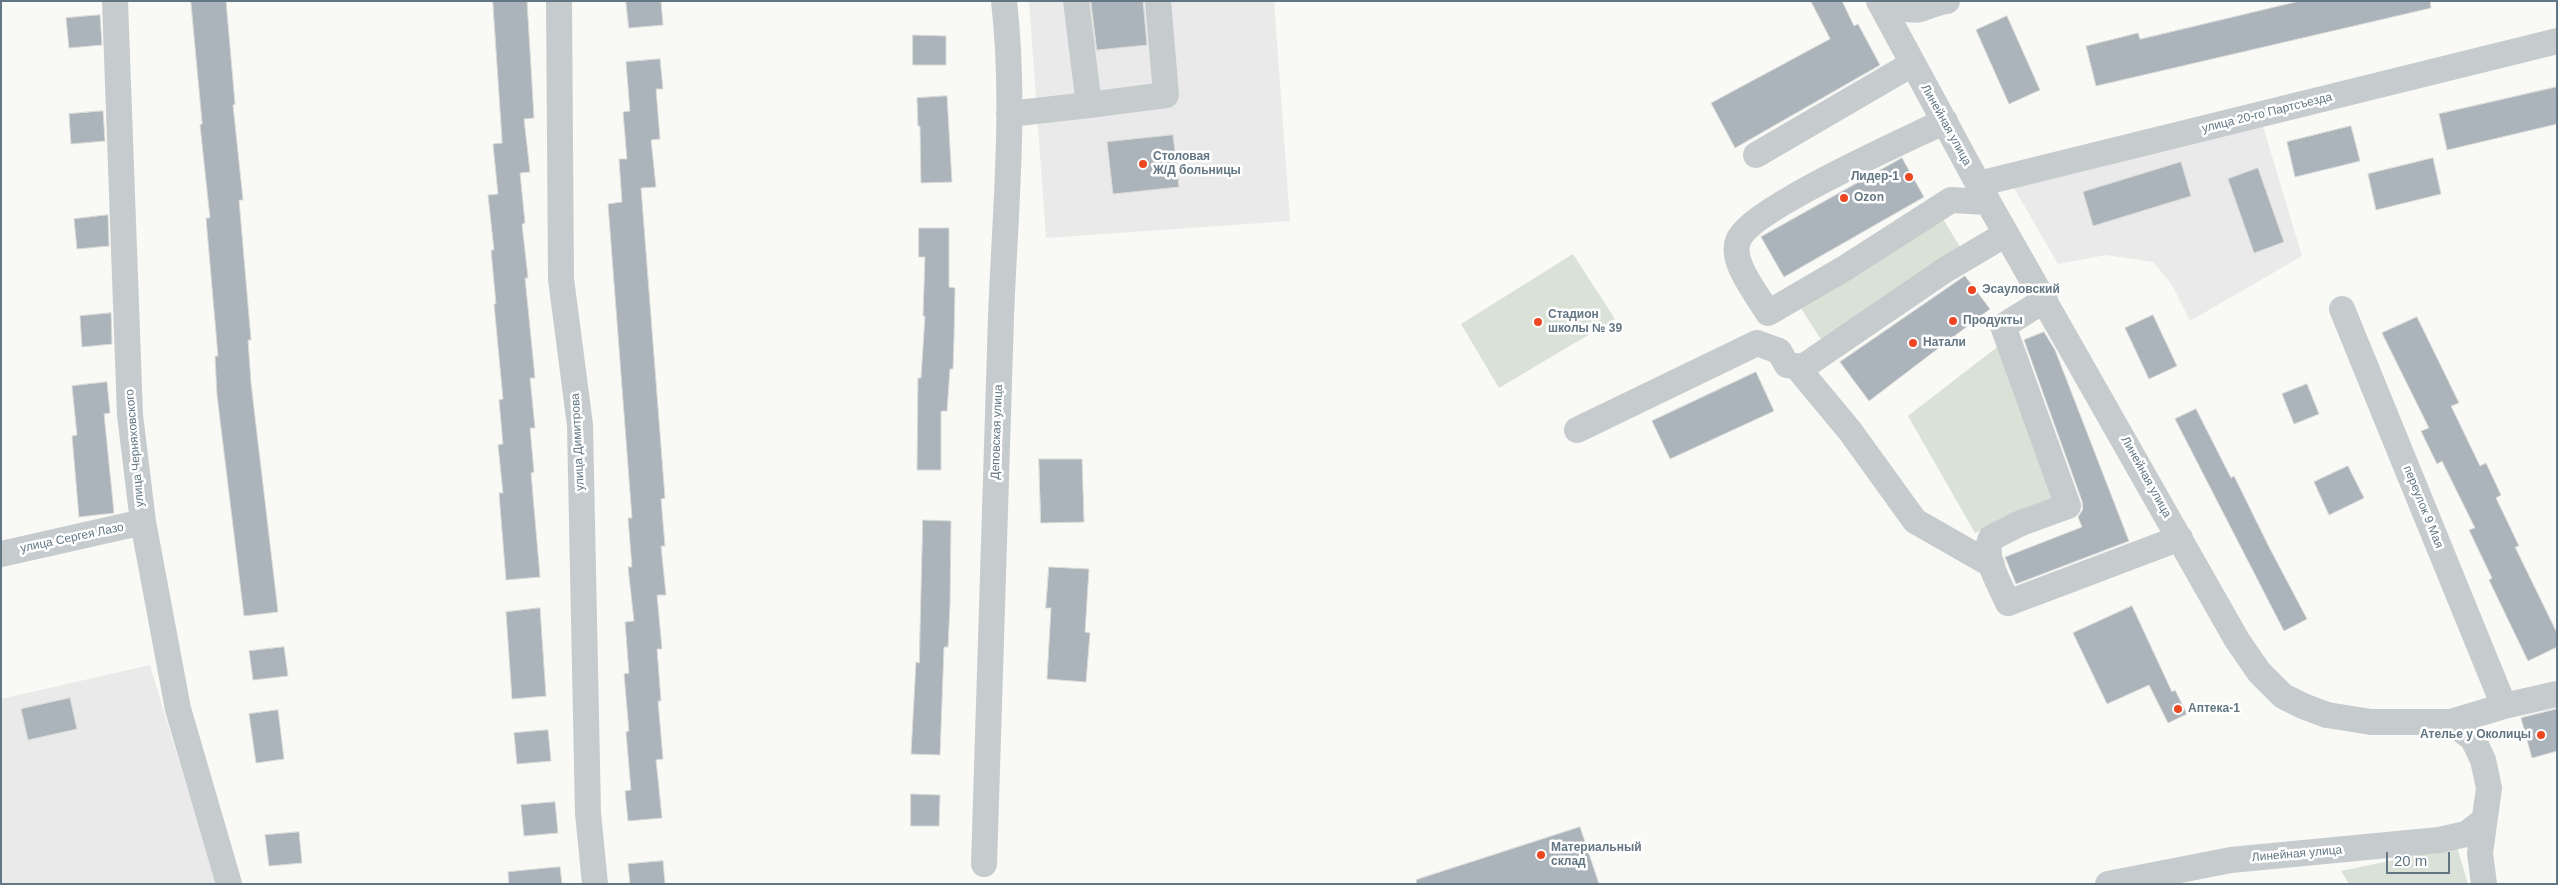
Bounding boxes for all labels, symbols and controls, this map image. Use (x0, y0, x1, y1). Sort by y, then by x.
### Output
street label: Линейная улица (1918, 82, 1974, 168)
street label: улица 20-го Партсъезда (2200, 90, 2334, 136)
place label: Столовая Ж/Д больницы (1153, 150, 1241, 178)
marker: Столовая Ж/Д больницы (1137, 158, 1149, 170)
place label: Лидер-1 (1851, 170, 1899, 184)
marker: Лидер-1 (1903, 171, 1915, 183)
place label: Ozon (1854, 191, 1884, 205)
marker: Ozon (1838, 192, 1850, 204)
place label: Эсауловский (1982, 283, 2060, 297)
marker: Эсауловский (1966, 284, 1978, 296)
place label: Стадион школы № 39 (1548, 308, 1622, 336)
place label: Продукты (1963, 314, 2023, 328)
marker: Продукты (1947, 315, 1959, 327)
marker: Стадион школы № 39 (1532, 316, 1544, 328)
place label: Натали (1923, 336, 1966, 350)
marker: Натали (1907, 337, 1919, 349)
street label: Деповская улица (988, 384, 1006, 480)
street label: улица Черняховского (123, 388, 147, 508)
street label: улица Димитрова (568, 393, 588, 491)
street label: Линейная улица (2118, 434, 2174, 520)
street label: переулок 9 Мая (2400, 464, 2446, 550)
street label: улица Сергея Лазо (19, 520, 125, 556)
place label: Аптека-1 (2188, 702, 2240, 716)
marker: Аптека-1 (2172, 703, 2184, 715)
place label: Ателье у Околицы (2420, 728, 2531, 742)
marker: Ателье у Околицы (2535, 729, 2547, 741)
place label: Материальный склад (1551, 841, 1642, 869)
scale bar (2388, 842, 2452, 874)
street label: Линейная улица (2251, 843, 2343, 865)
marker: Материальный склад (1535, 849, 1547, 861)
text: 20 m (2394, 852, 2427, 869)

